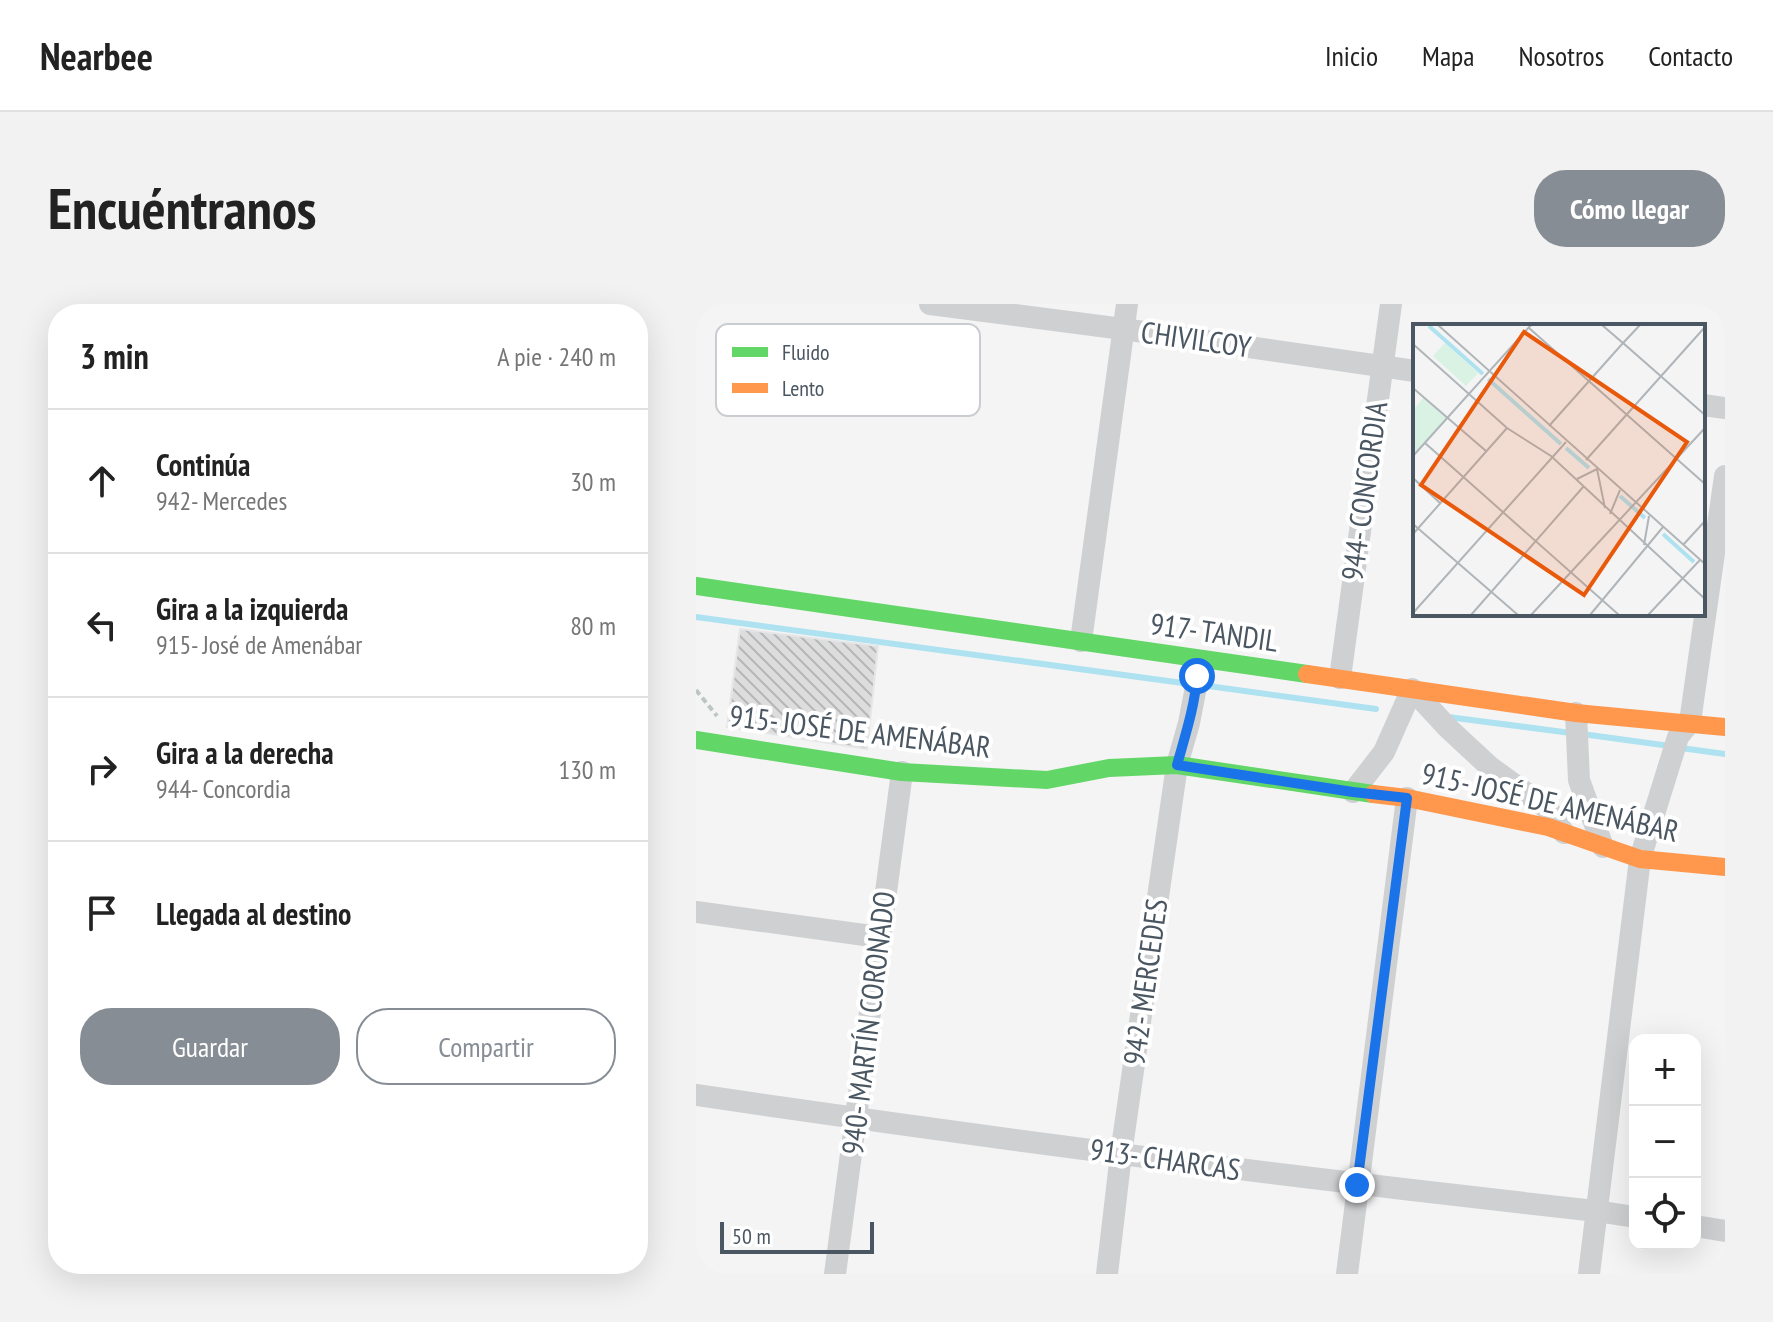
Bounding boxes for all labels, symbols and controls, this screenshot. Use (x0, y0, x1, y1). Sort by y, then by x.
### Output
text: Nearbee (40, 31, 153, 80)
text: Inicio (1325, 37, 1378, 74)
text: Mapa (1422, 37, 1474, 74)
text: Nosotros (1518, 37, 1604, 74)
text: Contacto (1648, 37, 1733, 74)
button: Cómo llegar (1534, 170, 1725, 247)
text: Encuéntranos (48, 172, 316, 244)
street label: CHIVILCOY (1139, 312, 1254, 366)
legend (716, 324, 980, 416)
inset map (1413, 324, 1705, 616)
text: 3 min (80, 334, 149, 378)
text: Fluido (782, 338, 830, 366)
text: A pie · 240 m (497, 340, 616, 373)
text: Lento (782, 374, 824, 402)
street label: 944- CONCORDIA (1332, 398, 1395, 583)
text: Continúa (156, 445, 250, 484)
icon: ahead (80, 459, 124, 503)
text: 30 m (570, 465, 616, 498)
text: 942- Mercedes (156, 484, 287, 517)
text: Gira a la izquierda (156, 589, 348, 628)
icon: left (80, 603, 124, 647)
street label: 917- TANDIL (1148, 603, 1281, 660)
text: 80 m (570, 609, 616, 642)
text: 915- José de Amenábar (156, 628, 362, 661)
route start (1179, 658, 1215, 694)
street label: 915- JOSÉ DE AMENÁBAR (727, 695, 993, 766)
text: Gira a la derecha (156, 733, 334, 772)
icon: right (80, 747, 124, 791)
text: 130 m (558, 753, 616, 786)
street label: 915- JOSÉ DE AMENÁBAR (1418, 753, 1683, 850)
text: 944- Concordia (156, 772, 291, 805)
street label: 940- MARTÍN CORONADO (832, 889, 903, 1157)
icon: arrive (80, 891, 124, 935)
text: Llegada al destino (156, 894, 351, 933)
street label: 942- MERCEDES (1114, 896, 1175, 1067)
button: Guardar (80, 1008, 340, 1085)
button: Compartir (356, 1008, 616, 1085)
map controls (1629, 1034, 1701, 1250)
button: + (1629, 1034, 1701, 1106)
button: − (1629, 1106, 1701, 1178)
street label: 913- CHARCAS (1088, 1129, 1243, 1188)
route end (1339, 1167, 1375, 1203)
button: locate (1629, 1178, 1701, 1250)
scale bar (720, 1218, 874, 1254)
text: 50 m (732, 1222, 771, 1250)

